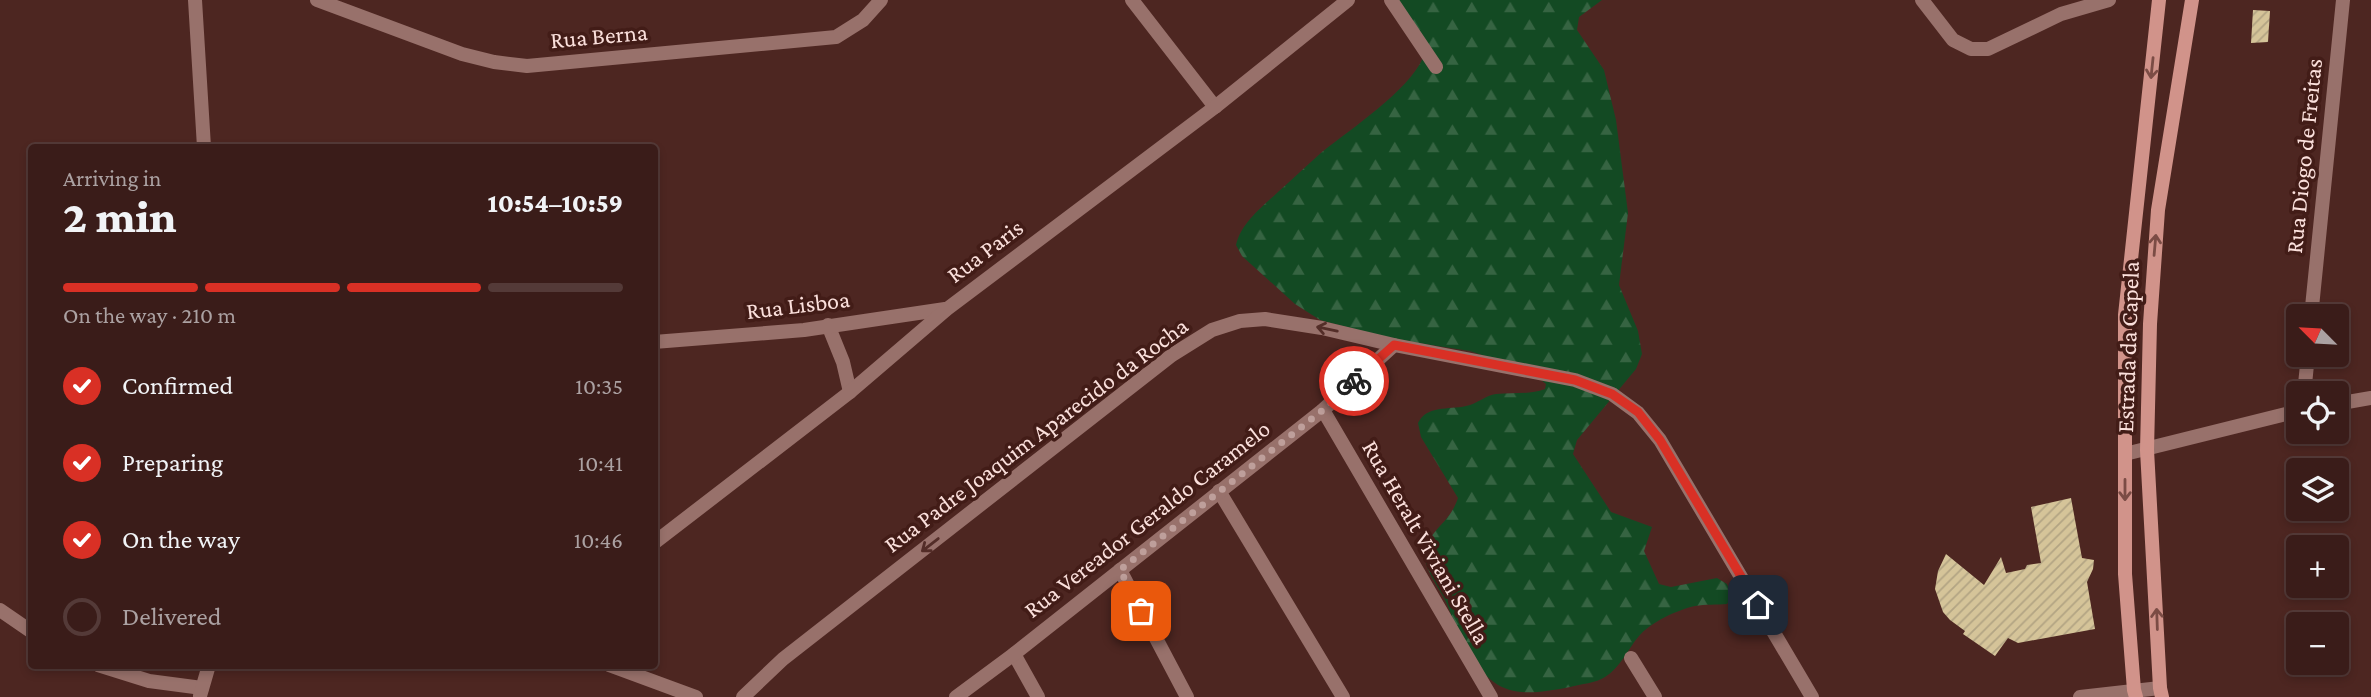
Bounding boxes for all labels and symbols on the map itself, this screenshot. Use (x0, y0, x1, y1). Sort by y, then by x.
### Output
street label: Rua Berna (549, 18, 649, 53)
one-way arrow (2145, 56, 2158, 79)
street label: Rua Diogo de Freitas (2280, 57, 2327, 255)
street label: Rua Paris (941, 213, 1028, 288)
one-way arrow (2149, 235, 2162, 257)
street label: Estrada da Capela (2111, 261, 2144, 433)
street label: Rua Lisboa (745, 285, 851, 324)
north arrow (2286, 304, 2348, 368)
street label: Rua Padre Joaquim Aparecido da Rocha (879, 312, 1193, 558)
one-way arrow (1316, 322, 1339, 336)
courier (1319, 346, 1389, 416)
street label: Rua Vereador Geraldo Caramelo (1018, 414, 1275, 623)
street label: Rua Heralt Viviani Stella (1357, 435, 1496, 648)
one-way arrow (2118, 478, 2132, 501)
one-way arrow (921, 537, 940, 552)
pin (1728, 575, 1788, 635)
pin (1111, 581, 1171, 641)
one-way arrow (2151, 608, 2164, 631)

